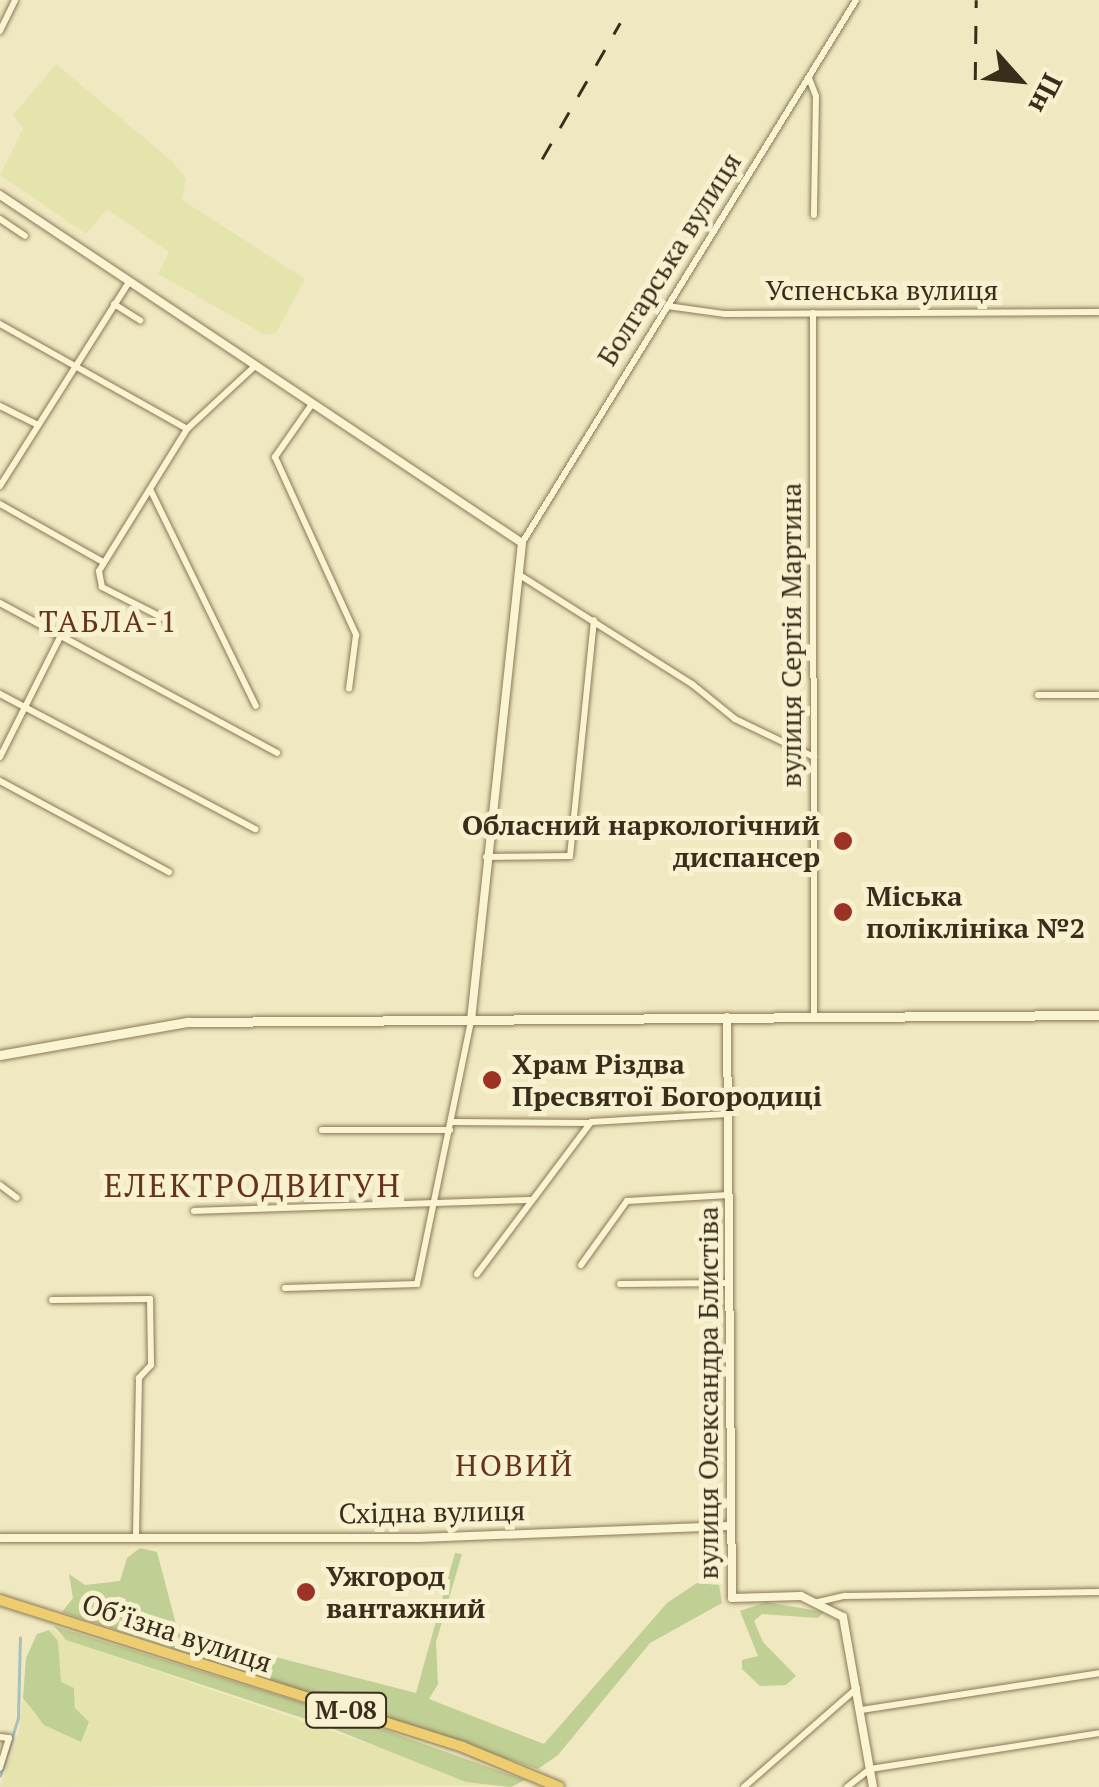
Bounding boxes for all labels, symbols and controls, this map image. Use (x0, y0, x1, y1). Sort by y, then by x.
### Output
north arrow (969, 30, 1069, 130)
text: Пн (1021, 68, 1072, 120)
street label: Болгарська вулиця (590, 146, 748, 372)
street label: Успенська вулиця (766, 273, 998, 307)
street label: вулиця Сергія Мартина (774, 483, 808, 787)
district label: ТАБЛА-1 (39, 603, 179, 639)
place label: Обласний наркологічний диспансер (462, 808, 820, 874)
marker: Обласний наркологічний диспансер (830, 828, 856, 854)
place label: Міська поліклініка №2 (866, 879, 1085, 945)
marker: Міська поліклініка №2 (830, 899, 856, 925)
place label: Храм Різдва Пресвятої Богородиці (512, 1047, 822, 1113)
marker: Храм Різдва Пресвятої Богородиці (481, 1069, 503, 1091)
district label: ЕЛЕКТРОДВИГУН (104, 1166, 402, 1204)
street label: вулиця Олександра Блистіва (691, 1206, 725, 1580)
district label: НОВИЙ (455, 1447, 575, 1483)
street label: Східна вулиця (338, 1494, 526, 1530)
place label: Ужгород вантажний (326, 1559, 486, 1625)
marker: Ужгород вантажний (295, 1581, 317, 1603)
street label: Обʼїзна вулиця (78, 1587, 276, 1679)
road number: М-08 (304, 1690, 388, 1730)

